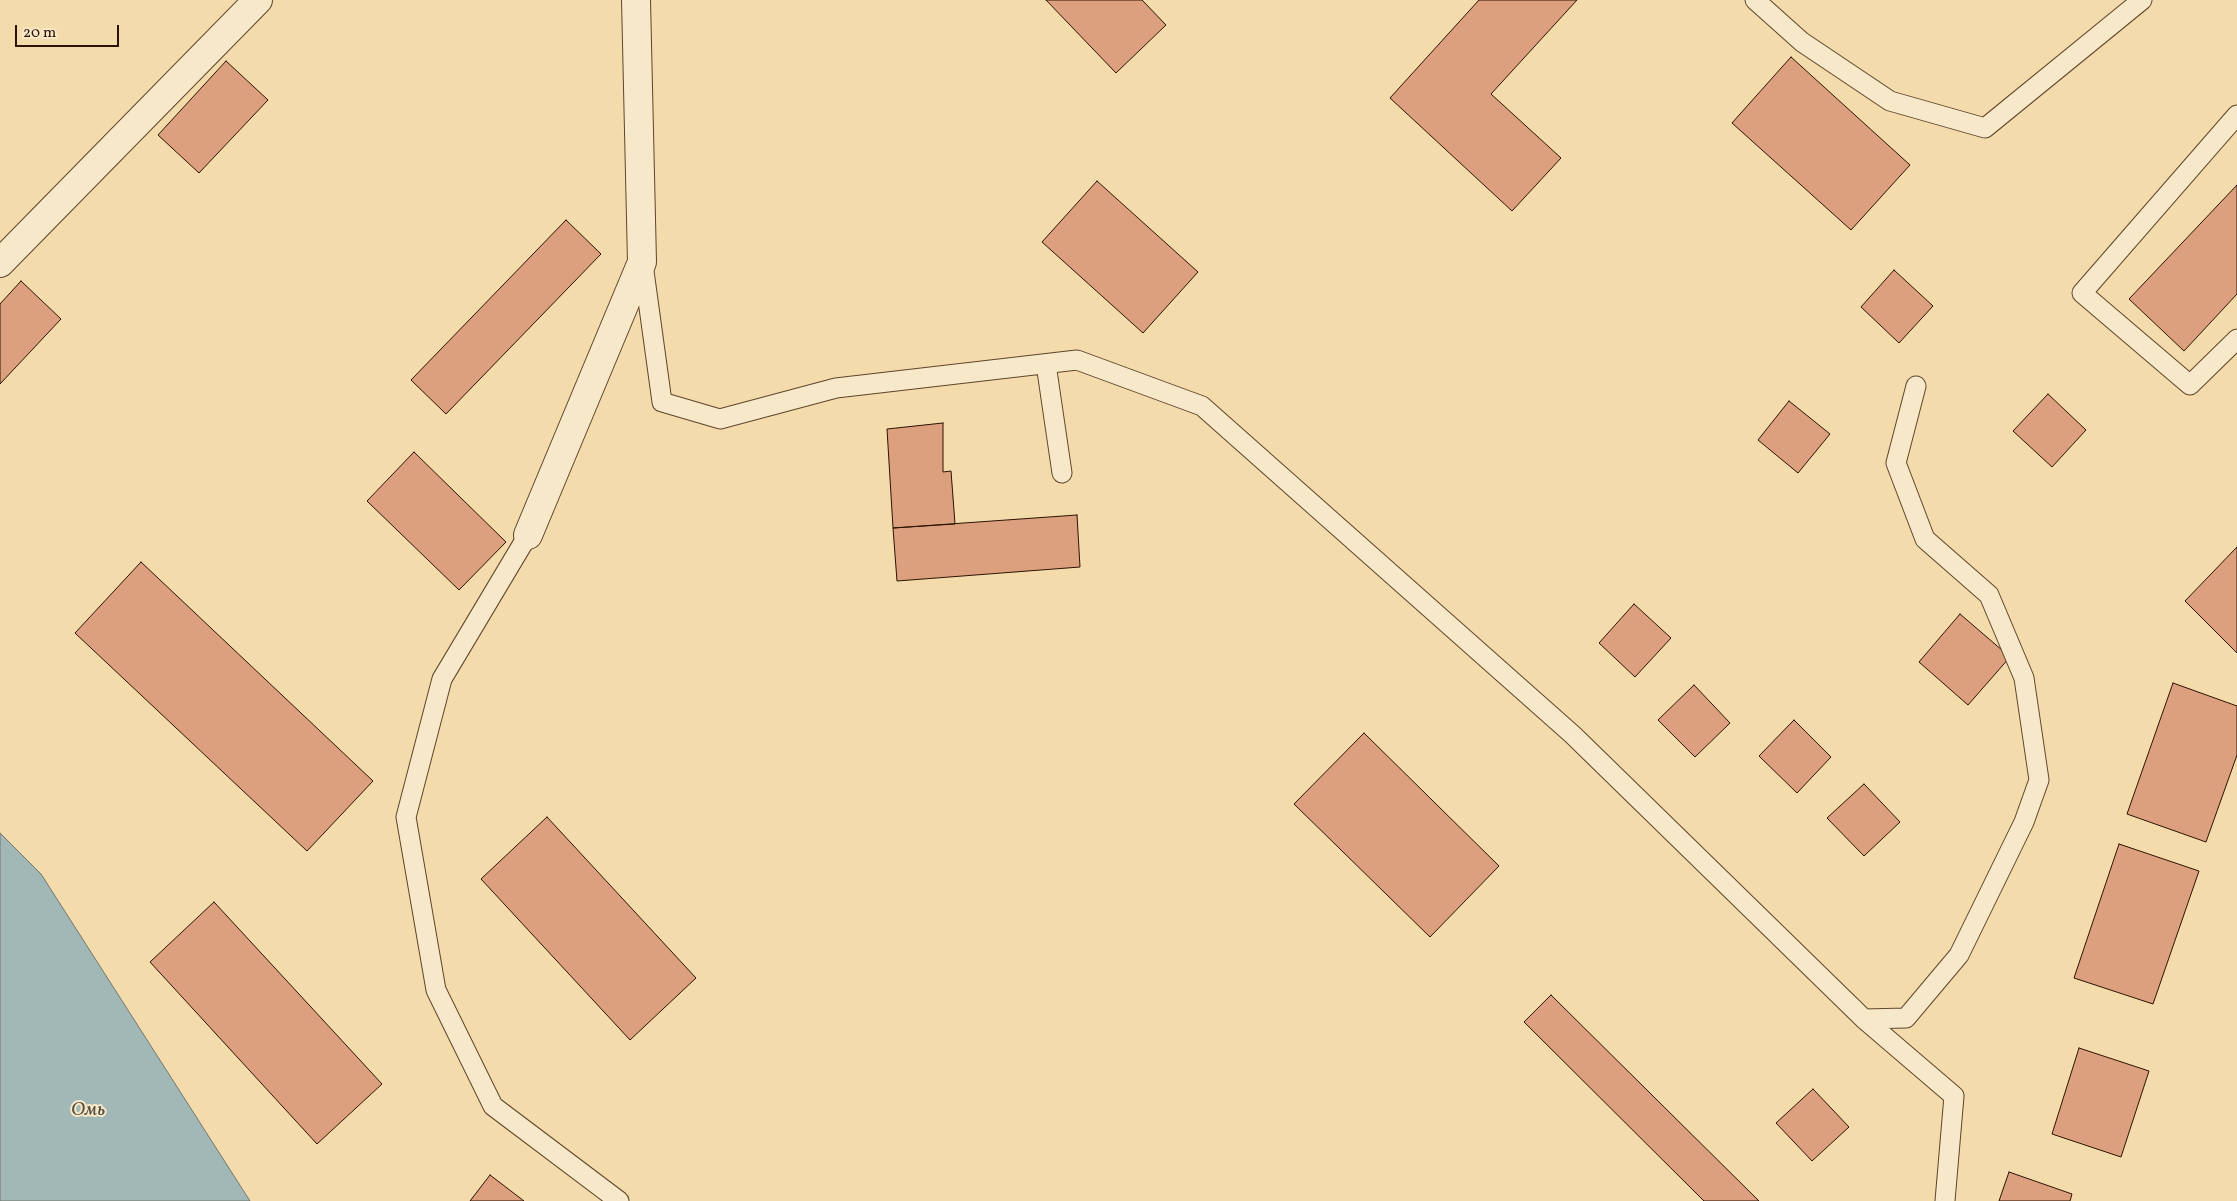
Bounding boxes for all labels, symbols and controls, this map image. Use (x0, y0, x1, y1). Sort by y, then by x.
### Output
scale bar (18, 15, 121, 47)
text: 20 m (23, 23, 56, 44)
water label: Омь (71, 1101, 105, 1123)

